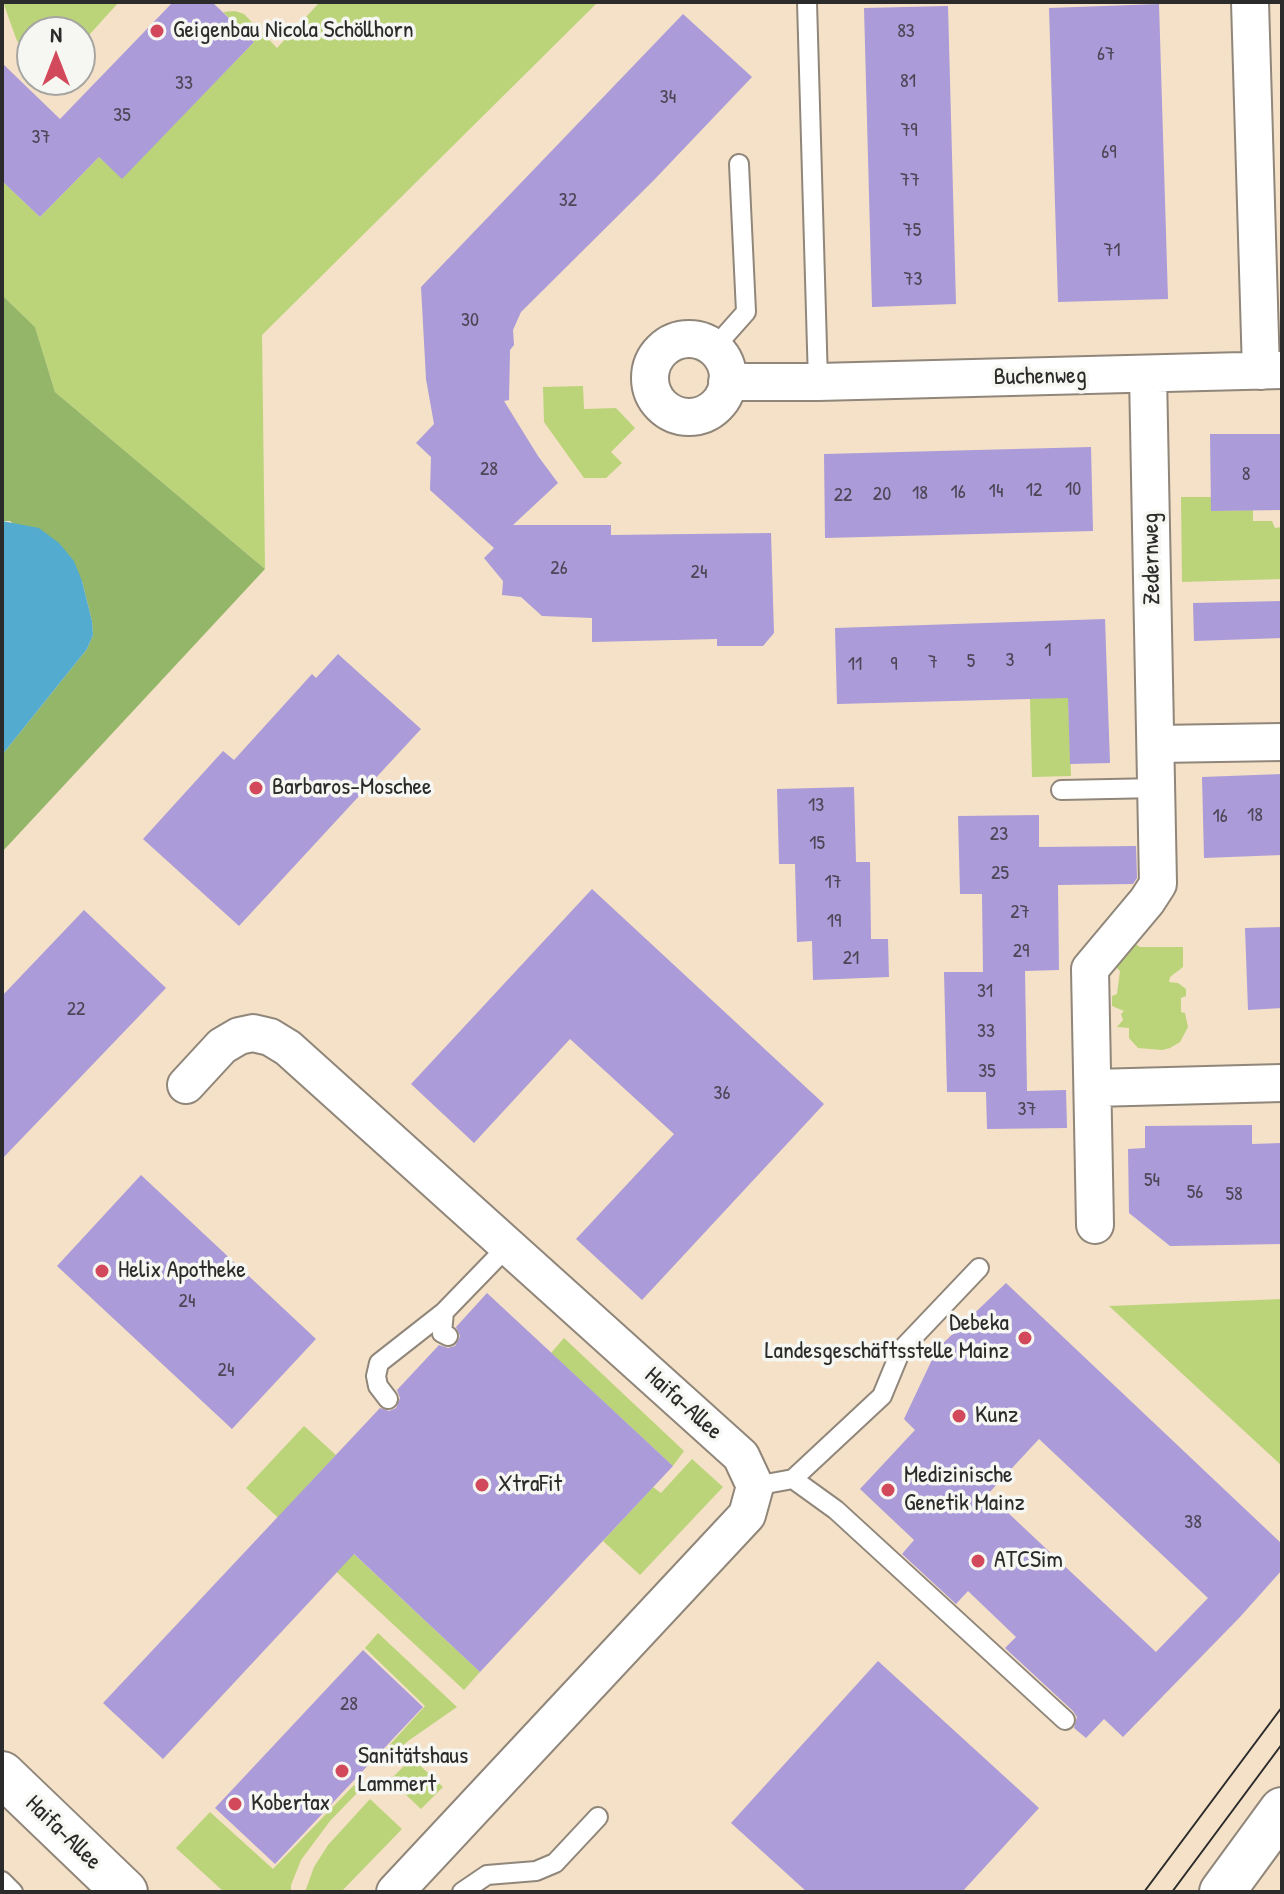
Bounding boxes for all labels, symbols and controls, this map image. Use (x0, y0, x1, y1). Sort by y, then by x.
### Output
north arrow (16, 16, 96, 96)
place label: Geigenbau Nicola Schöllhorn (173, 17, 414, 45)
text: N (50, 19, 62, 49)
house number: 83 (897, 20, 915, 44)
marker: Geigenbau Nicola Schöllhorn (148, 22, 166, 40)
house number: 67 (1097, 43, 1115, 67)
house number: 81 (900, 70, 916, 94)
house number: 33 (175, 72, 193, 96)
house number: 34 (660, 86, 676, 110)
house number: 35 (113, 104, 131, 128)
house number: 79 (900, 119, 918, 143)
house number: 37 (32, 126, 50, 150)
house number: 69 (1101, 141, 1117, 165)
house number: 77 (900, 169, 920, 193)
house number: 32 (559, 189, 577, 213)
house number: 75 (903, 219, 921, 243)
house number: 71 (1103, 239, 1121, 263)
house number: 73 (904, 268, 922, 292)
house number: 30 (461, 309, 479, 333)
street label: Buchenweg (993, 362, 1087, 392)
house number: 28 (480, 458, 498, 482)
house number: 8 (1242, 463, 1250, 487)
house number: 10 (1065, 478, 1081, 502)
house number: 12 (1026, 479, 1042, 503)
house number: 14 (989, 480, 1003, 504)
house number: 16 (950, 481, 966, 505)
house number: 18 (912, 482, 928, 506)
house number: 20 (873, 483, 891, 507)
house number: 22 (834, 484, 852, 508)
street label: Zedernweg (1137, 513, 1167, 605)
house number: 26 (550, 557, 568, 581)
house number: 24 (691, 561, 707, 585)
house number: 1 (1044, 639, 1052, 663)
house number: 3 (1006, 649, 1014, 673)
house number: 5 (967, 650, 975, 674)
house number: 7 (928, 651, 938, 675)
house number: 11 (848, 653, 862, 677)
house number: 9 (890, 653, 898, 677)
place label: Barbaros-Moschee (272, 774, 432, 802)
marker: Barbaros-Moschee (247, 779, 265, 797)
house number: 13 (808, 794, 824, 818)
house number: 18 (1247, 804, 1263, 828)
house number: 16 (1212, 805, 1228, 829)
house number: 23 (990, 823, 1008, 847)
house number: 15 (809, 832, 825, 856)
house number: 25 (991, 862, 1009, 886)
house number: 17 (824, 871, 842, 895)
house number: 27 (1010, 901, 1030, 925)
house number: 19 (827, 910, 841, 934)
house number: 29 (1013, 940, 1029, 964)
house number: 21 (843, 947, 859, 971)
house number: 31 (977, 980, 993, 1004)
house number: 22 (67, 998, 85, 1022)
house number: 33 (977, 1020, 995, 1044)
house number: 35 (978, 1060, 996, 1084)
house number: 36 (714, 1082, 730, 1106)
house number: 37 (1018, 1098, 1036, 1122)
house number: 54 (1144, 1169, 1160, 1193)
house number: 56 (1187, 1181, 1203, 1205)
house number: 58 (1225, 1183, 1243, 1207)
place label: Helix Apotheke (118, 1257, 246, 1285)
marker: Helix Apotheke (93, 1262, 111, 1280)
house number: 24 (179, 1290, 195, 1314)
place label: Debeka Landesgeschäftsstelle Mainz (765, 1310, 1009, 1366)
marker: Debeka Landesgeschäftsstelle Mainz (1016, 1329, 1034, 1347)
house number: 24 (218, 1359, 234, 1383)
street label: Haifa-Allee (638, 1362, 728, 1446)
place label: Kunz (975, 1402, 1018, 1430)
marker: Kunz (950, 1407, 968, 1425)
place label: Medizinische Genetik Mainz (904, 1462, 1025, 1518)
place label: XtraFit (498, 1471, 562, 1499)
marker: XtraFit (473, 1476, 491, 1494)
marker: Medizinische Genetik Mainz (879, 1481, 897, 1499)
house number: 38 (1184, 1511, 1202, 1535)
place label: ATCSim (994, 1547, 1063, 1575)
marker: ATCSim (969, 1552, 987, 1570)
house number: 28 (340, 1693, 358, 1717)
place label: Sanitätshaus Lammert (358, 1743, 468, 1799)
marker: Sanitätshaus Lammert (333, 1762, 351, 1780)
street label: Haifa-Allee (19, 1790, 107, 1876)
place label: Kobertax (251, 1790, 330, 1818)
marker: Kobertax (226, 1795, 244, 1813)

